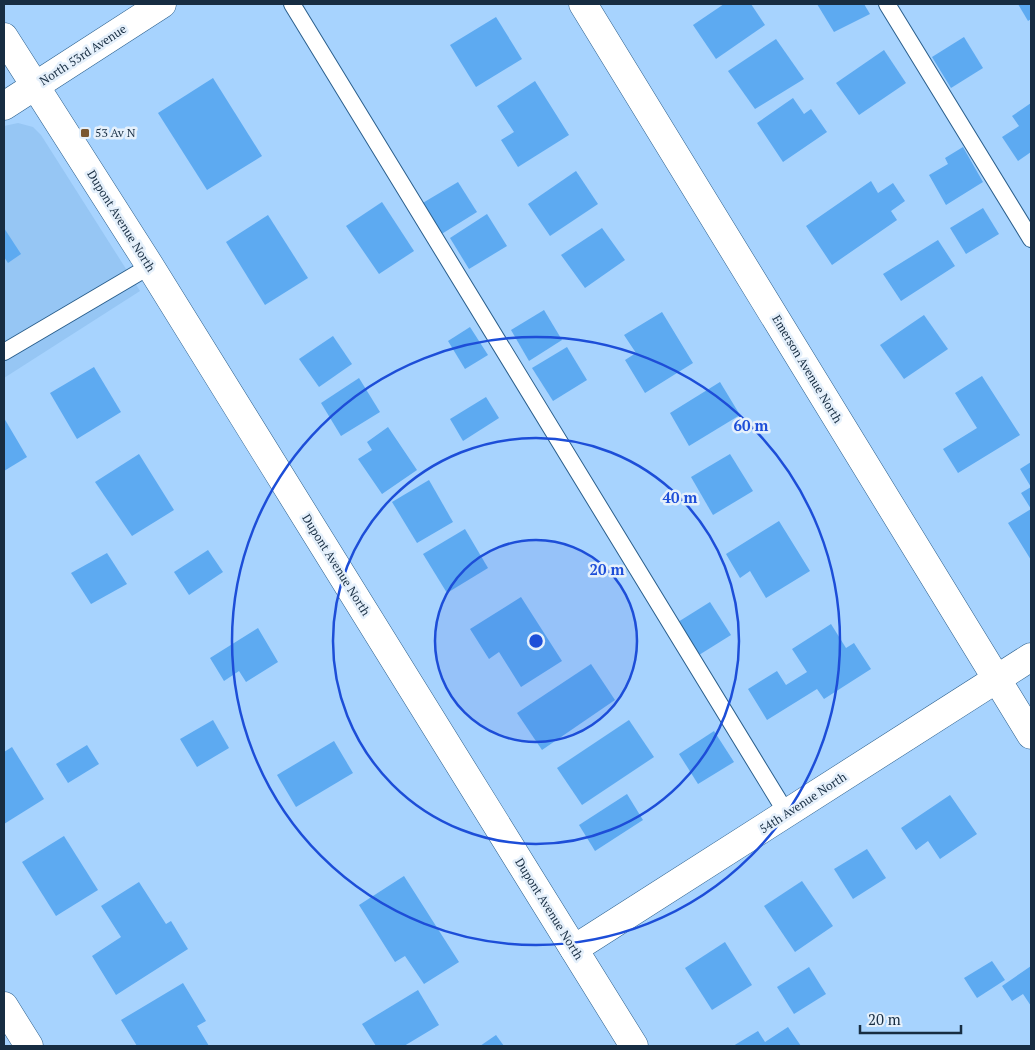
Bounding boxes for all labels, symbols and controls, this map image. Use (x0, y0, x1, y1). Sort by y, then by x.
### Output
street label: North 53rd Avenue (37, 21, 129, 88)
place label: 53 Av N (95, 125, 136, 140)
marker: 53 Av N (79, 127, 91, 139)
street label: Dupont Avenue North (84, 167, 159, 274)
street label: Emerson Avenue North (769, 312, 846, 425)
text: 60 m (734, 415, 769, 435)
text: 40 m (663, 487, 698, 507)
street label: Dupont Avenue North (299, 511, 374, 618)
text: 20 m (590, 559, 625, 579)
centre of rings (527, 632, 545, 650)
street label: 54th Avenue North (756, 769, 849, 836)
street label: Dupont Avenue North (512, 855, 587, 962)
scale bar (860, 1002, 961, 1034)
text: 20 m (868, 1009, 901, 1029)

